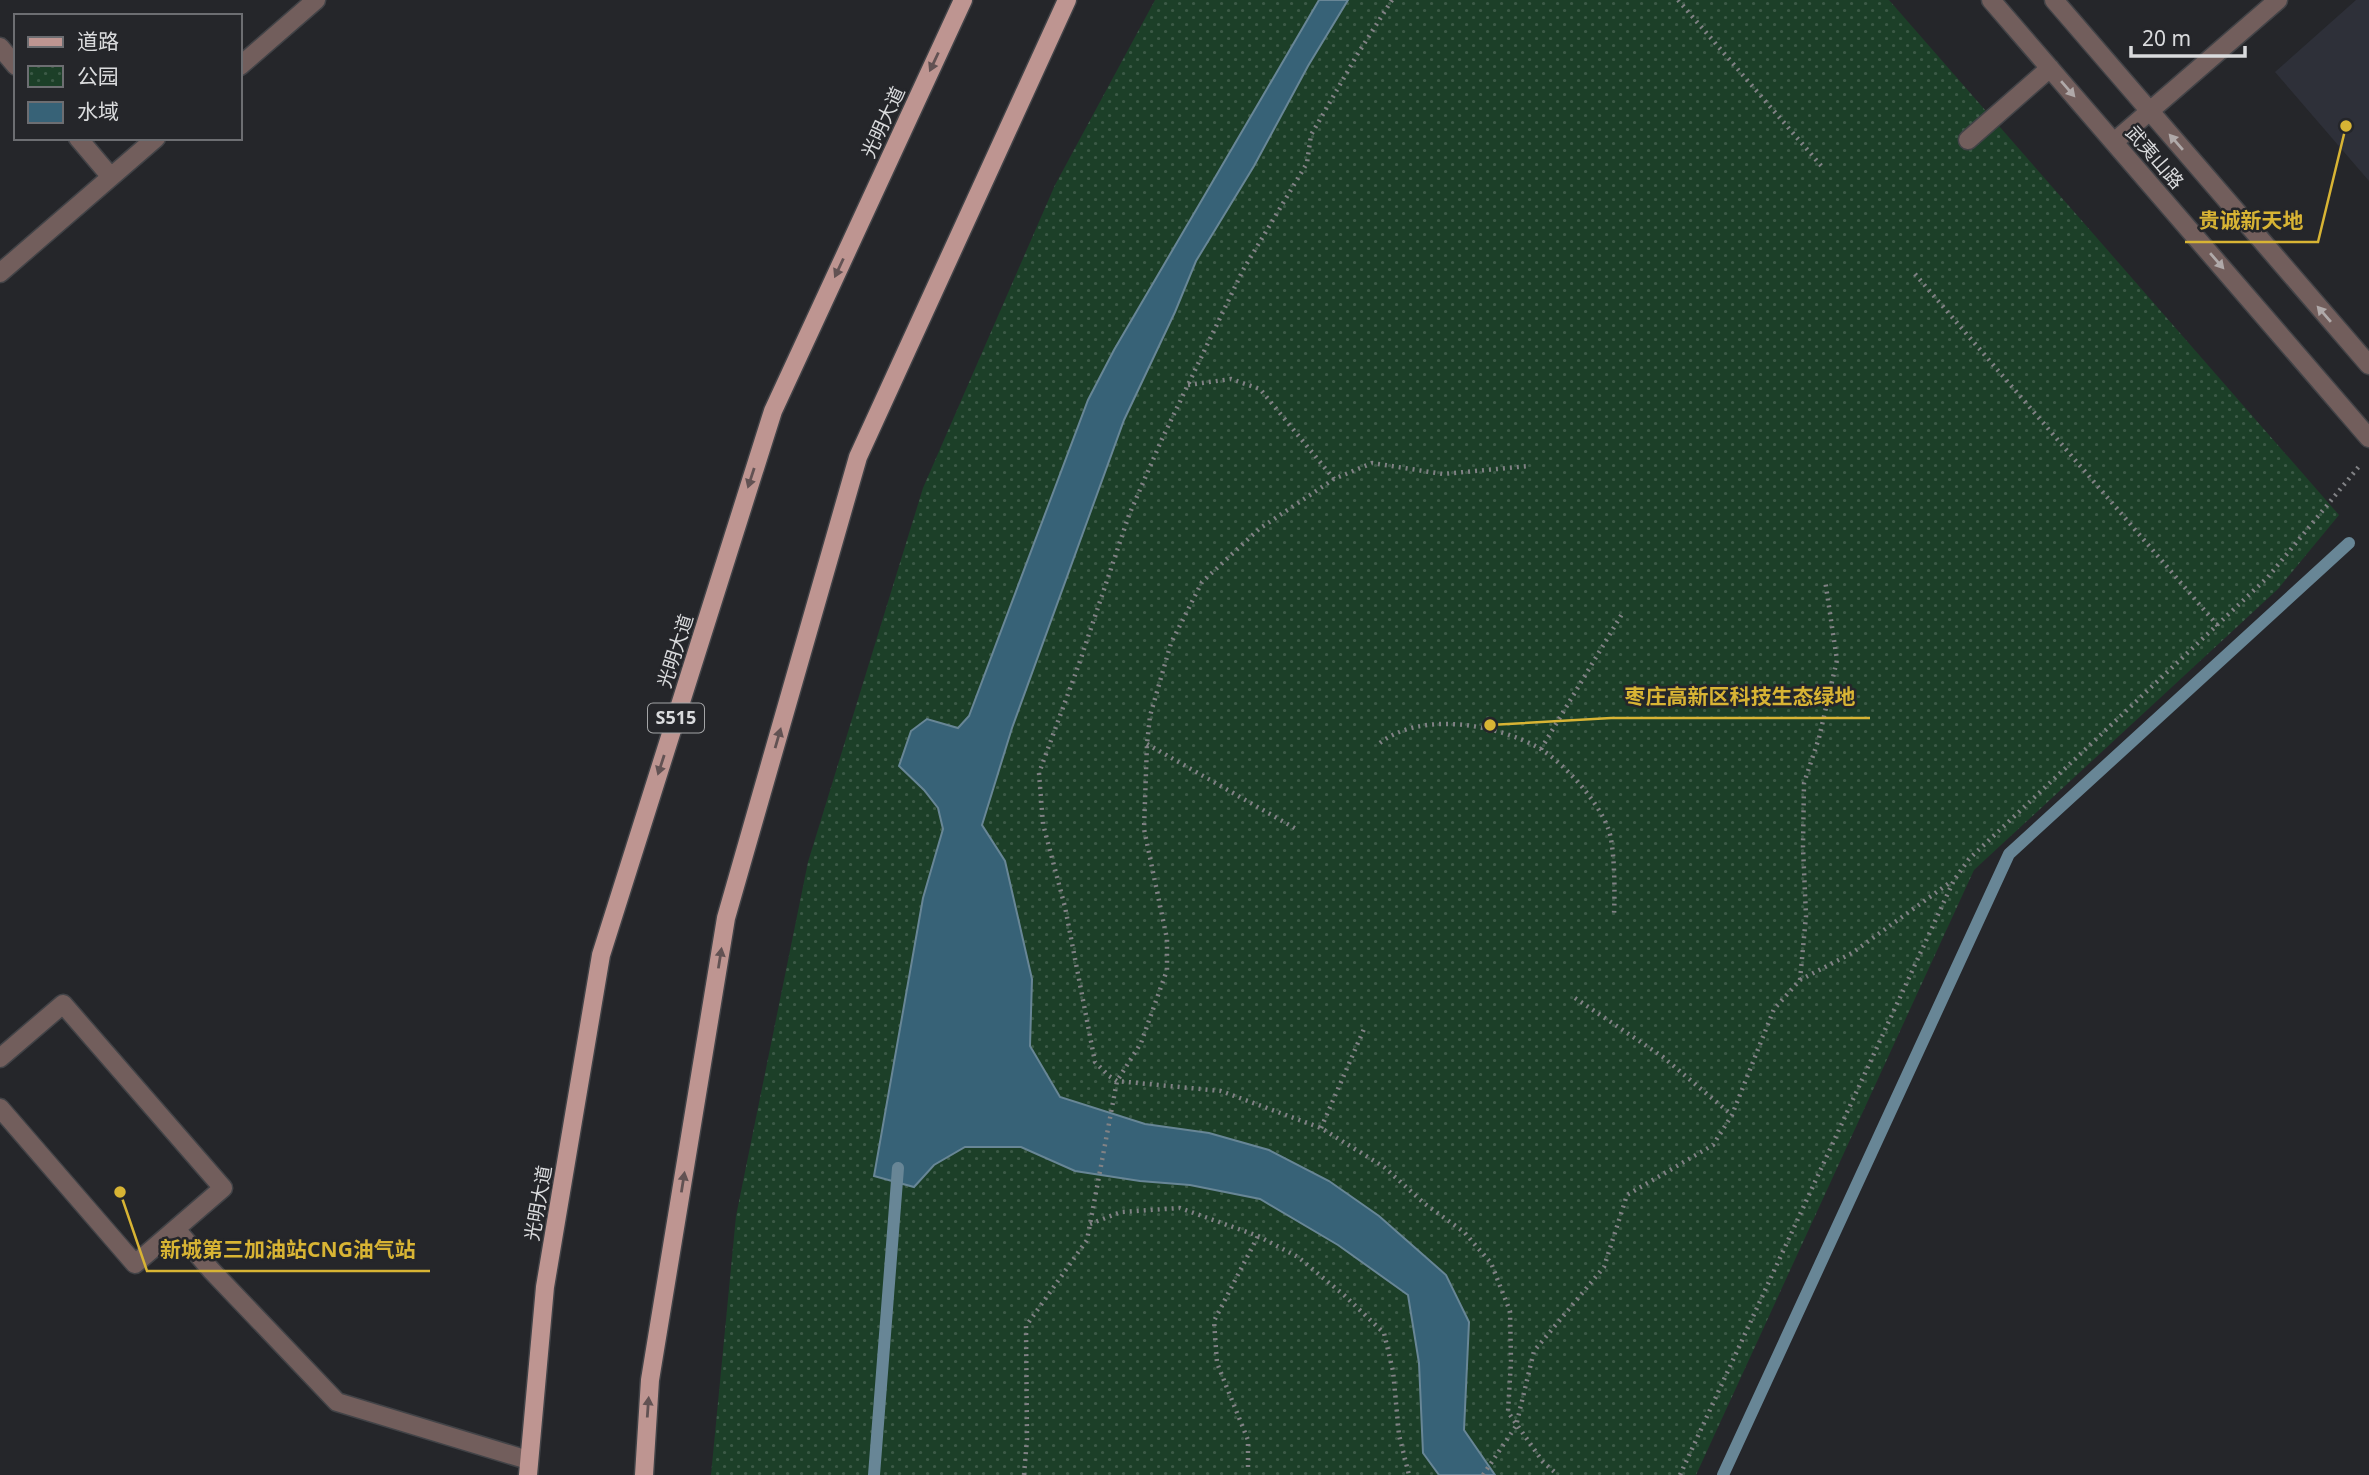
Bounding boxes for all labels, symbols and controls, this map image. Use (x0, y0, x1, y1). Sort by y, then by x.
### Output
legend (14, 14, 242, 140)
scale bar (2131, 14, 2245, 58)
text: 20 m (2142, 24, 2191, 52)
text: 道路 (77, 27, 119, 55)
one-way arrow (928, 52, 940, 72)
text: 公园 (77, 62, 119, 90)
one-way arrow (2060, 80, 2075, 97)
street label: 光明大道 (855, 82, 911, 162)
text: 水域 (77, 97, 119, 125)
street label: 武夷山路 (2120, 120, 2190, 194)
one-way arrow (2169, 133, 2184, 150)
callout: 贵诚新天地 (2185, 200, 2318, 242)
text: 贵诚新天地 (2199, 206, 2304, 234)
one-way arrow (2209, 252, 2224, 269)
one-way arrow (833, 258, 844, 278)
one-way arrow (2317, 305, 2332, 322)
one-way arrow (746, 468, 756, 489)
street label: 光明大道 (651, 611, 699, 691)
callout: 枣庄高新区科技生态绿地 (1611, 676, 1870, 718)
text: 枣庄高新区科技生态绿地 (1625, 682, 1856, 710)
road number: S515 (648, 704, 704, 732)
one-way arrow (773, 727, 783, 748)
one-way arrow (655, 755, 665, 776)
one-way arrow (715, 947, 726, 969)
street label: 光明大道 (519, 1163, 557, 1243)
one-way arrow (678, 1171, 689, 1193)
callout: 新城第三加油站CNG油气站 (147, 1229, 430, 1271)
text: 新城第三加油站CNG油气站 (160, 1235, 416, 1263)
one-way arrow (643, 1396, 654, 1418)

